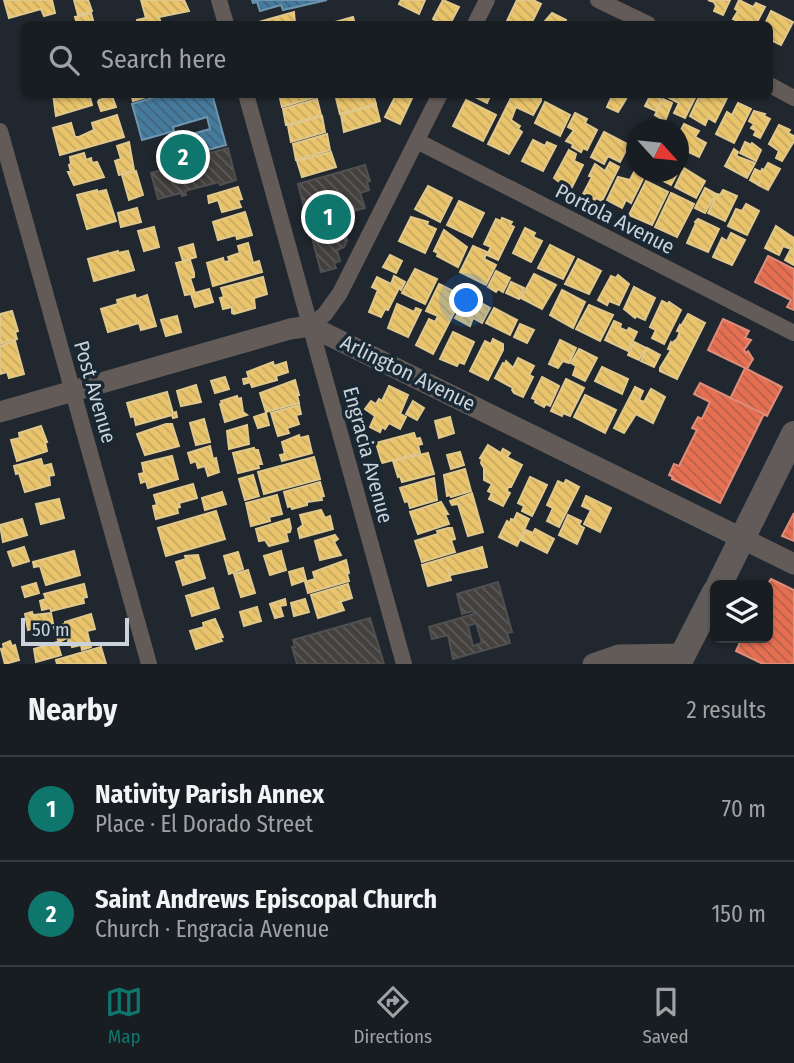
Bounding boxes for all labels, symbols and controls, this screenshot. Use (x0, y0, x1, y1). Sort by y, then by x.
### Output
search box (21, 21, 773, 98)
icon: search (45, 41, 83, 79)
text: Search here (101, 44, 226, 75)
north arrow (626, 119, 689, 182)
pin: 2 (160, 131, 206, 183)
street label: Portola Avenue (551, 178, 679, 260)
pin: 1 (305, 191, 351, 243)
your location (449, 283, 483, 317)
street label: Arlington Avenue (336, 329, 480, 417)
street label: Post Avenue (68, 338, 122, 446)
street label: Engracia Avenue (337, 384, 399, 526)
map controls (710, 580, 773, 643)
button: layers (710, 580, 773, 643)
scale bar (21, 615, 130, 647)
text: 50 m (32, 618, 70, 641)
text: Nearby (28, 692, 117, 728)
text: 2 results (686, 696, 766, 724)
text: Nativity Parish Annex (95, 779, 324, 810)
text: 1 (46, 795, 56, 823)
text: 70 m (722, 795, 766, 823)
text: Place · El Dorado Street (95, 810, 313, 838)
text: Saint Andrews Episcopal Church (95, 884, 437, 915)
text: 2 (46, 900, 56, 928)
text: 150 m (711, 900, 766, 928)
text: Church · Engracia Avenue (95, 915, 329, 943)
tab: Map (105, 983, 143, 1048)
tab: Directions (353, 983, 432, 1048)
tab: Saved (642, 983, 689, 1048)

